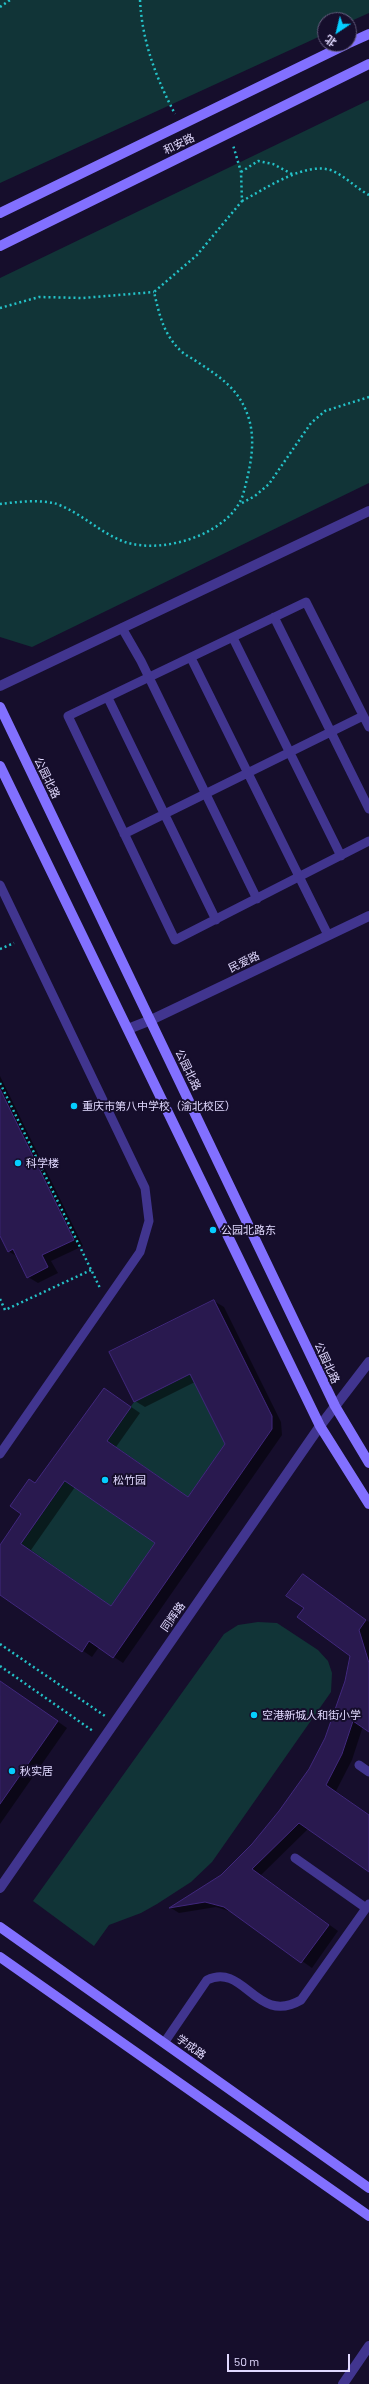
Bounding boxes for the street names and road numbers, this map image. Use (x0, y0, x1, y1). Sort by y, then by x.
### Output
street label: 和安路 (161, 131, 197, 157)
street label: 公园北路 (31, 755, 63, 801)
street label: 民爱路 (226, 949, 262, 975)
street label: 公园北路 (172, 1047, 204, 1093)
street label: 公园北路 (312, 1340, 342, 1386)
street label: 同辉路 (158, 1600, 188, 1634)
street label: 学成路 (174, 2032, 208, 2062)

